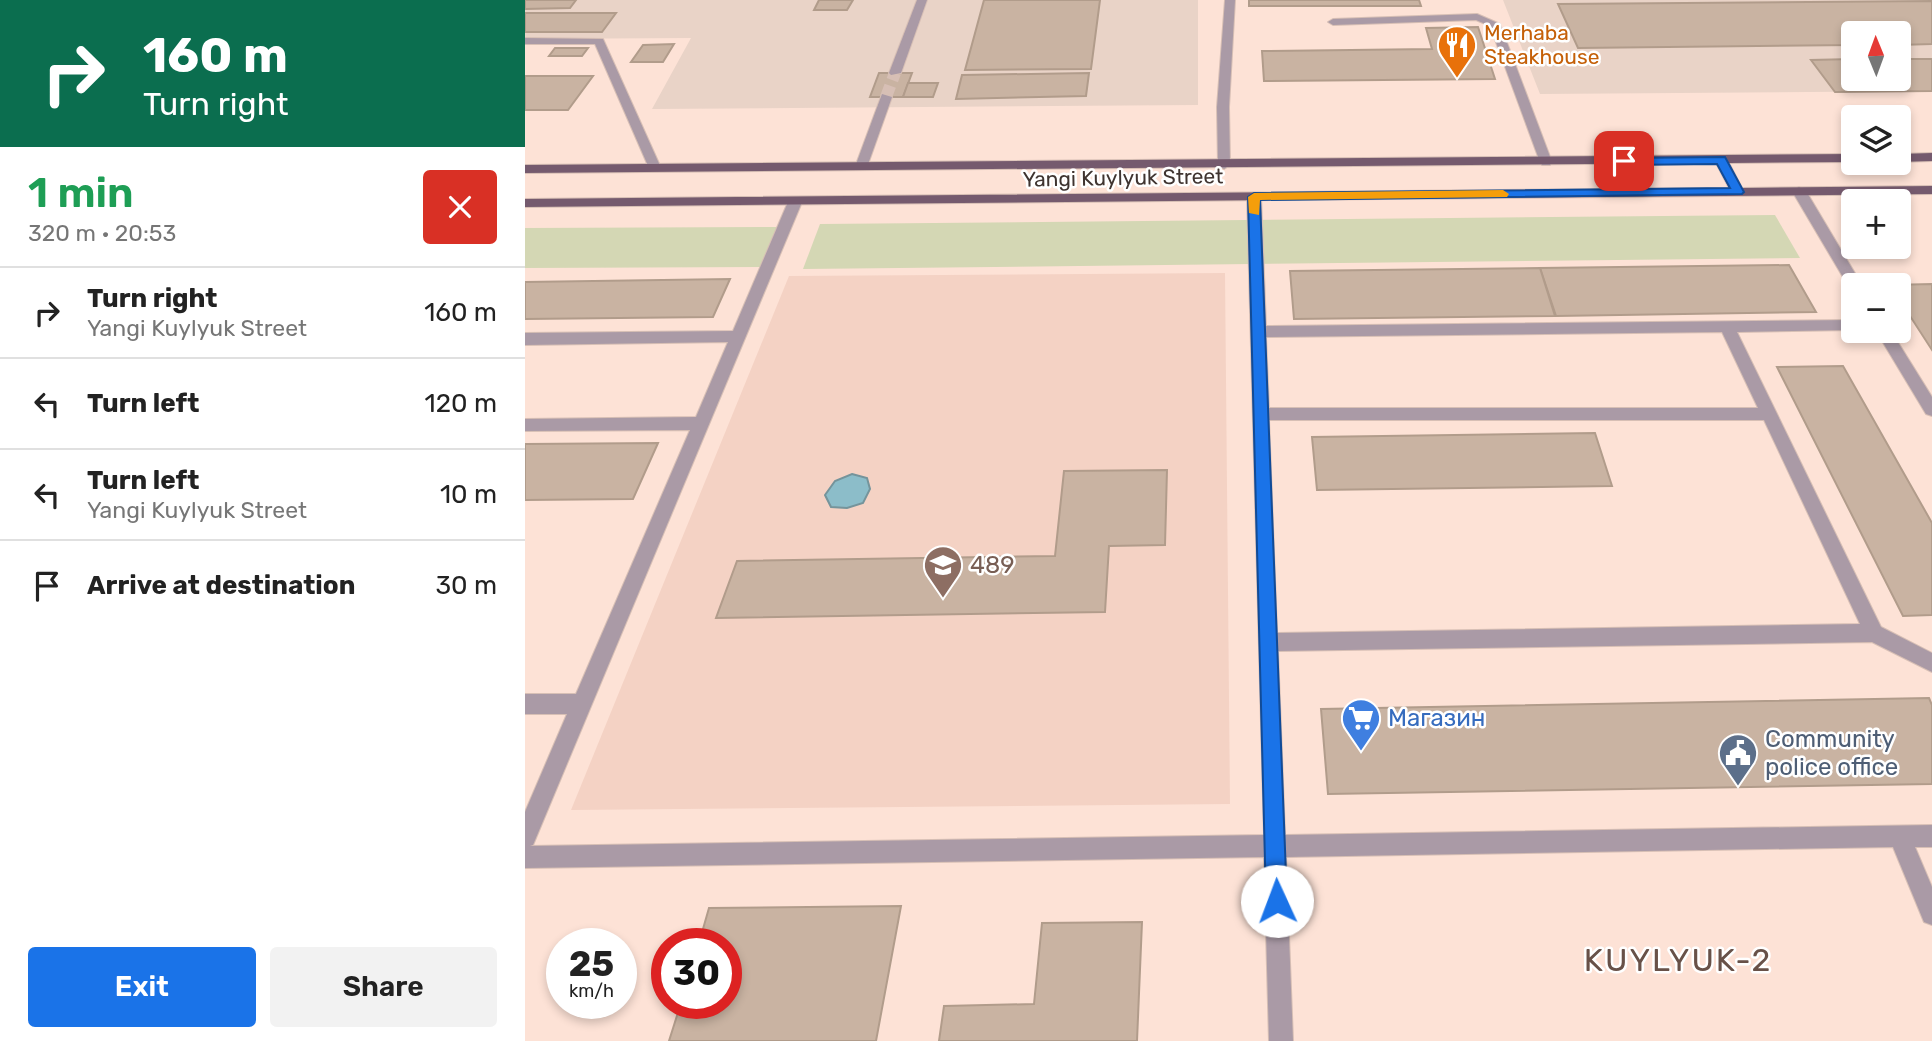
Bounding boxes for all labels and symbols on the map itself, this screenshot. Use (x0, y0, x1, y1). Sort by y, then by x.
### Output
place label: Merhaba Steakhouse (1484, 20, 1599, 69)
north arrow (1841, 21, 1911, 91)
restaurant icon: Merhaba Steakhouse (1436, 24, 1478, 79)
pin (1594, 131, 1654, 191)
street label: Yangi Kuylyuk Street (1022, 163, 1224, 192)
school or university icon: 489 (922, 544, 964, 599)
place label: 489 (970, 551, 1014, 579)
supermarket icon: Магазин (1340, 697, 1382, 752)
place label: Магазин (1388, 704, 1485, 732)
place label: Community police office (1765, 725, 1898, 781)
public building icon: Community police office (1717, 732, 1759, 787)
position arrow (1240, 864, 1314, 938)
speed limit sign: 30 (651, 928, 742, 1019)
district label: KUYLYUK-2 (1584, 941, 1772, 979)

